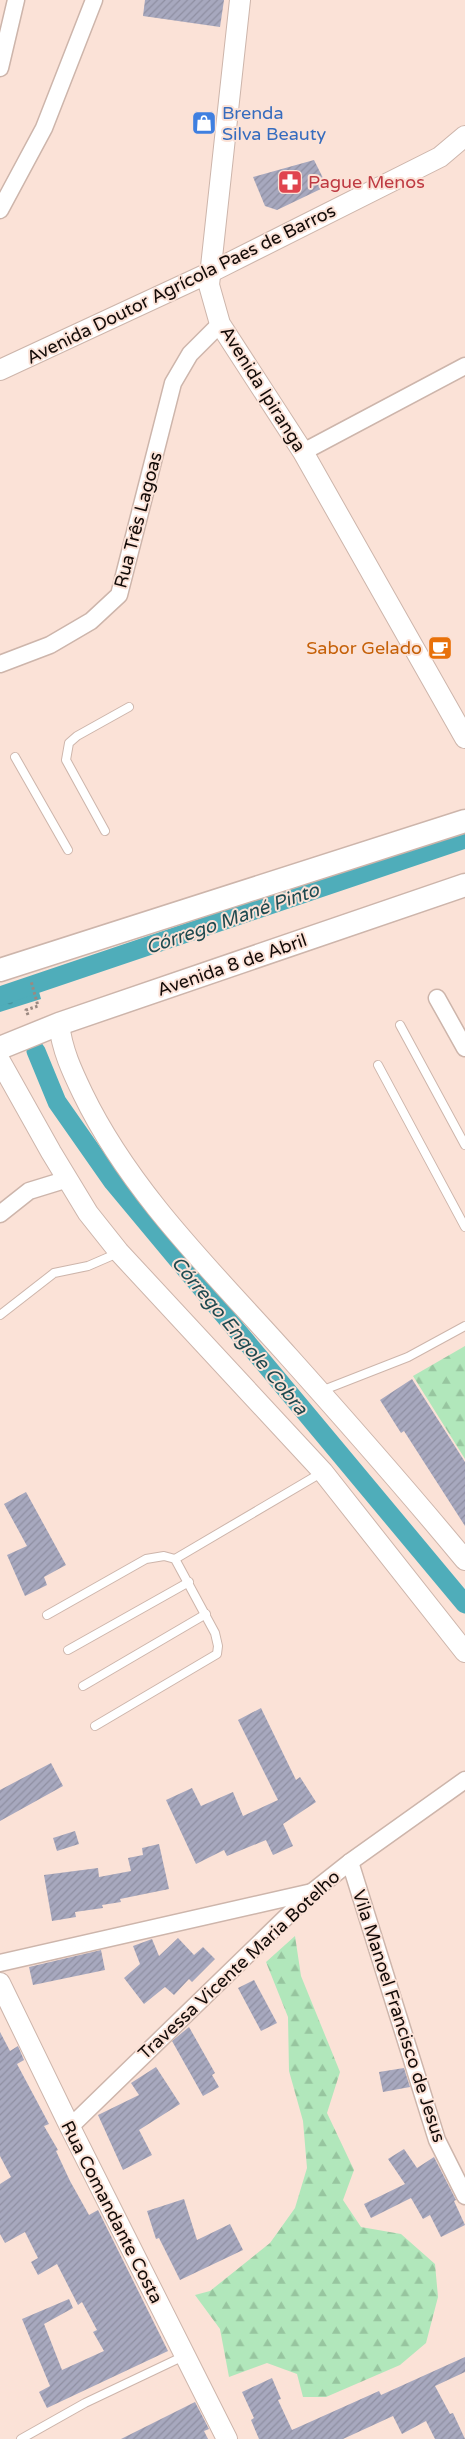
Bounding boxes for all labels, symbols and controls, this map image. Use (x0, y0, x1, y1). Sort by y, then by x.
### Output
place label: Brenda Silva Beauty (222, 102, 326, 145)
shop icon: Brenda Silva Beauty (191, 110, 217, 136)
pharmacy icon: Pague Menos (277, 169, 303, 195)
place label: Pague Menos (308, 171, 425, 193)
street label: Avenida Doutor Agrícola Paes de Barros (23, 199, 339, 369)
street label: Avenida Ipiranga (215, 322, 311, 456)
street label: Rua Três Lagoas (109, 449, 167, 591)
cafe icon: Sabor Gelado (427, 635, 453, 661)
place label: Sabor Gelado (306, 637, 422, 659)
water label: Córrego Mané Pinto (143, 879, 323, 959)
street label: Avenida 8 de Abril (154, 929, 310, 1001)
water label: Córrego Engole Cobra (167, 1252, 313, 1420)
street label: Travessa Vicente Maria Botelho (134, 1866, 344, 2064)
street label: Vila Manoel Francisco de Jesus (348, 1887, 450, 2145)
street label: Rua Comandante Costa (56, 2117, 168, 2307)

